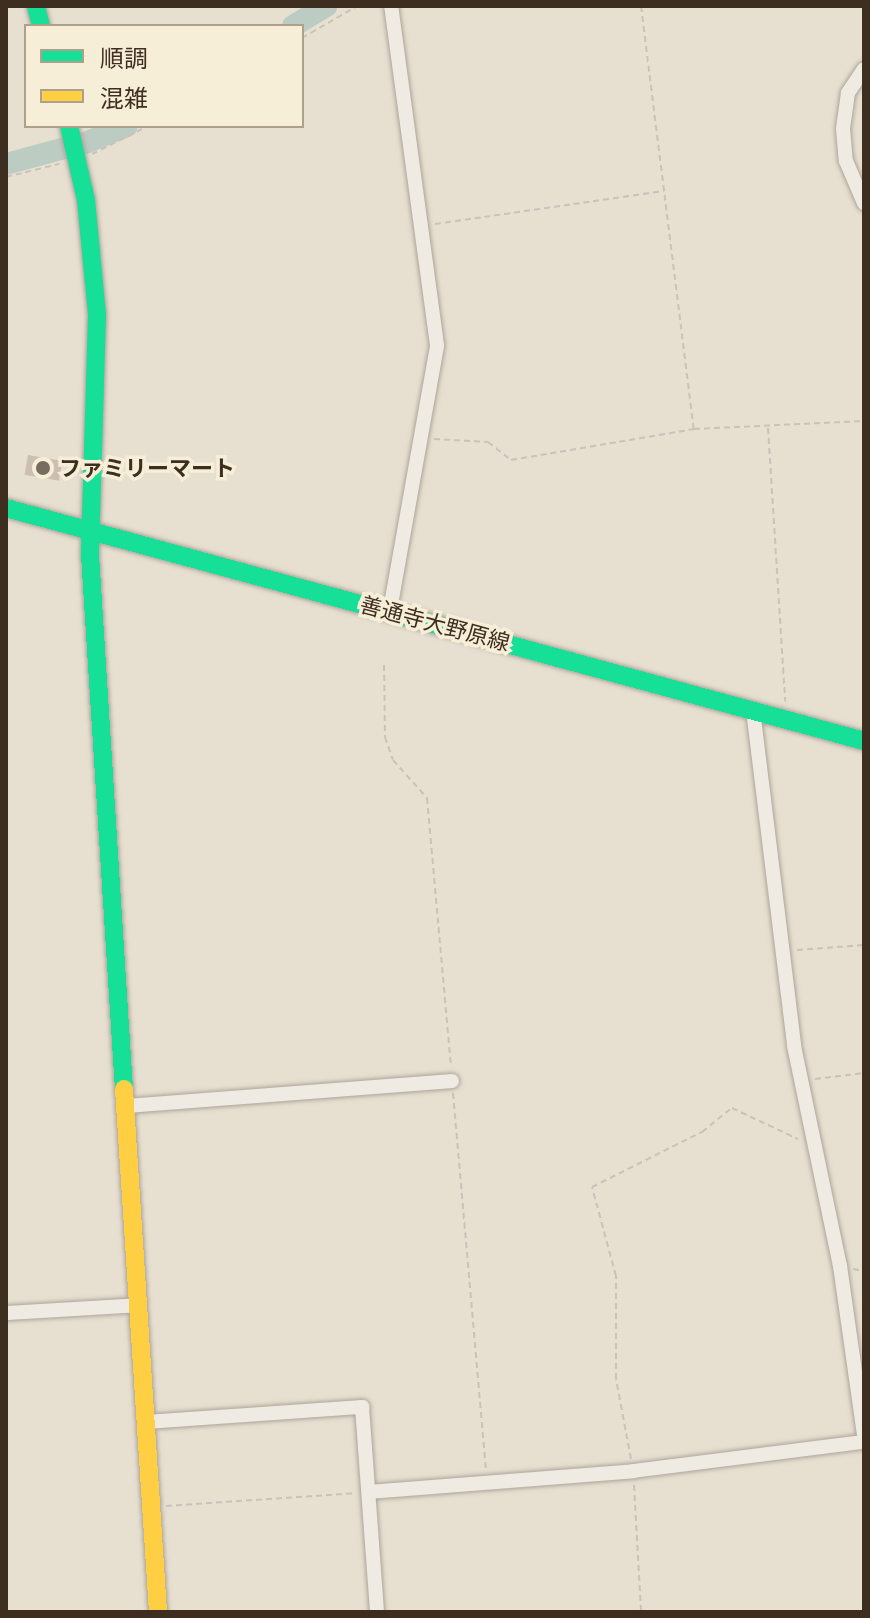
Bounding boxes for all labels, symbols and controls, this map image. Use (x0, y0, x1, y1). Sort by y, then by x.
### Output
legend (24, 24, 304, 128)
text: 順調 (100, 42, 148, 74)
text: 混雑 (100, 82, 148, 114)
place label: ファミリーマート (59, 455, 235, 481)
marker: ファミリーマート (34, 459, 52, 477)
street label: 善通寺大野原線 (357, 590, 513, 656)

